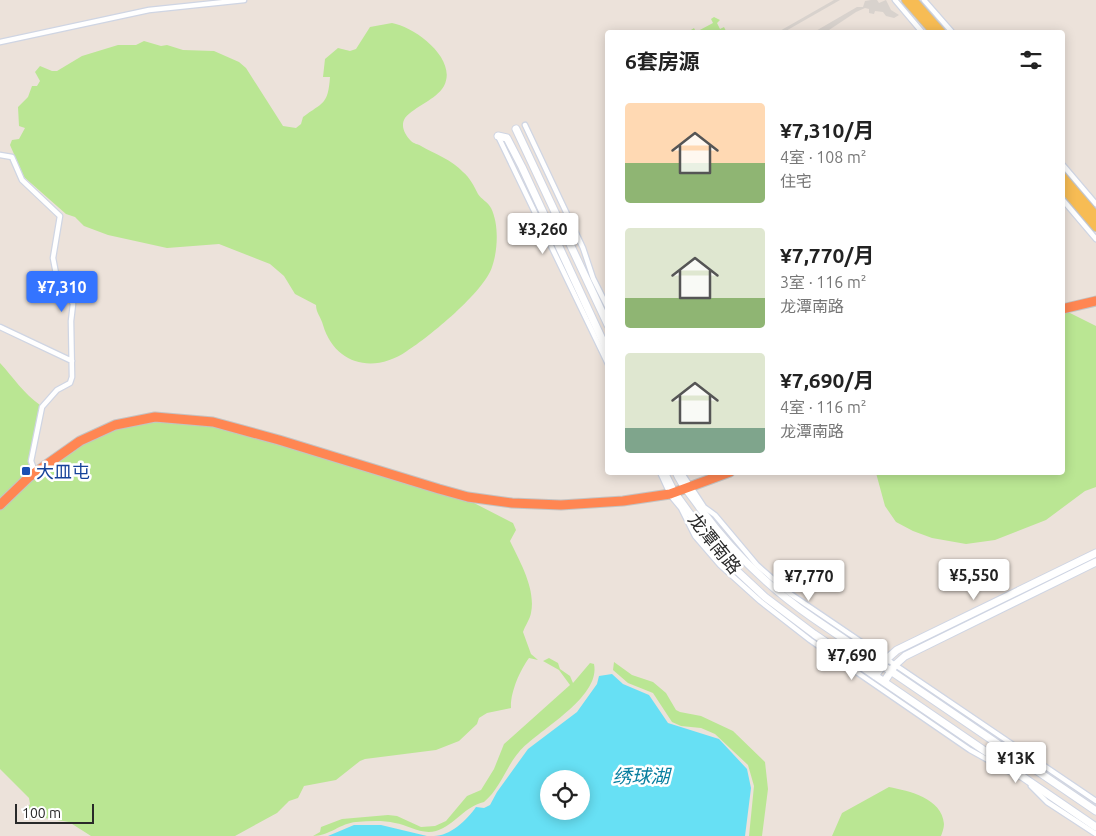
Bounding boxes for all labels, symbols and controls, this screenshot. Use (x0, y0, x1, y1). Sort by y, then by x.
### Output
icon: filters (1017, 46, 1045, 74)
text: 6套房源 (625, 49, 700, 73)
text: ¥7,310/月 (780, 118, 874, 142)
icon: home (665, 123, 725, 183)
text: 4室 · 108 m² (780, 148, 867, 166)
text: 住宅 (780, 172, 812, 190)
pin: ¥3,260 (502, 212, 584, 255)
text: ¥3,260 (518, 220, 568, 238)
text: ¥7,770/月 (780, 243, 874, 267)
icon: home (665, 248, 725, 308)
pin: ¥7,310 (21, 270, 103, 313)
text: 3室 · 116 m² (780, 273, 867, 291)
text: ¥7,310 (37, 278, 87, 296)
text: 龙潭南路 (780, 297, 844, 315)
text: ¥7,690/月 (780, 368, 874, 392)
icon: home (665, 373, 725, 433)
text: 4室 · 116 m² (780, 398, 867, 416)
text: 龙潭南路 (780, 422, 844, 440)
place label: 大皿屯 (36, 461, 90, 481)
marker: 大皿屯 (20, 465, 32, 477)
street label: 龙潭南路 (685, 509, 745, 577)
pin: ¥5,550 (933, 558, 1015, 601)
pin: ¥7,770 (768, 560, 850, 602)
text: ¥5,550 (949, 566, 999, 584)
text: ¥7,770 (784, 567, 834, 585)
pin: ¥7,690 (811, 638, 893, 681)
text: ¥7,690 (827, 646, 877, 664)
pin: ¥13K (986, 742, 1046, 784)
text: ¥13K (997, 749, 1035, 767)
water label: 绣球湖 (612, 765, 672, 787)
map controls (540, 770, 590, 820)
button: locate (540, 770, 590, 820)
scale bar (15, 801, 94, 824)
text: 100 m (22, 805, 61, 821)

